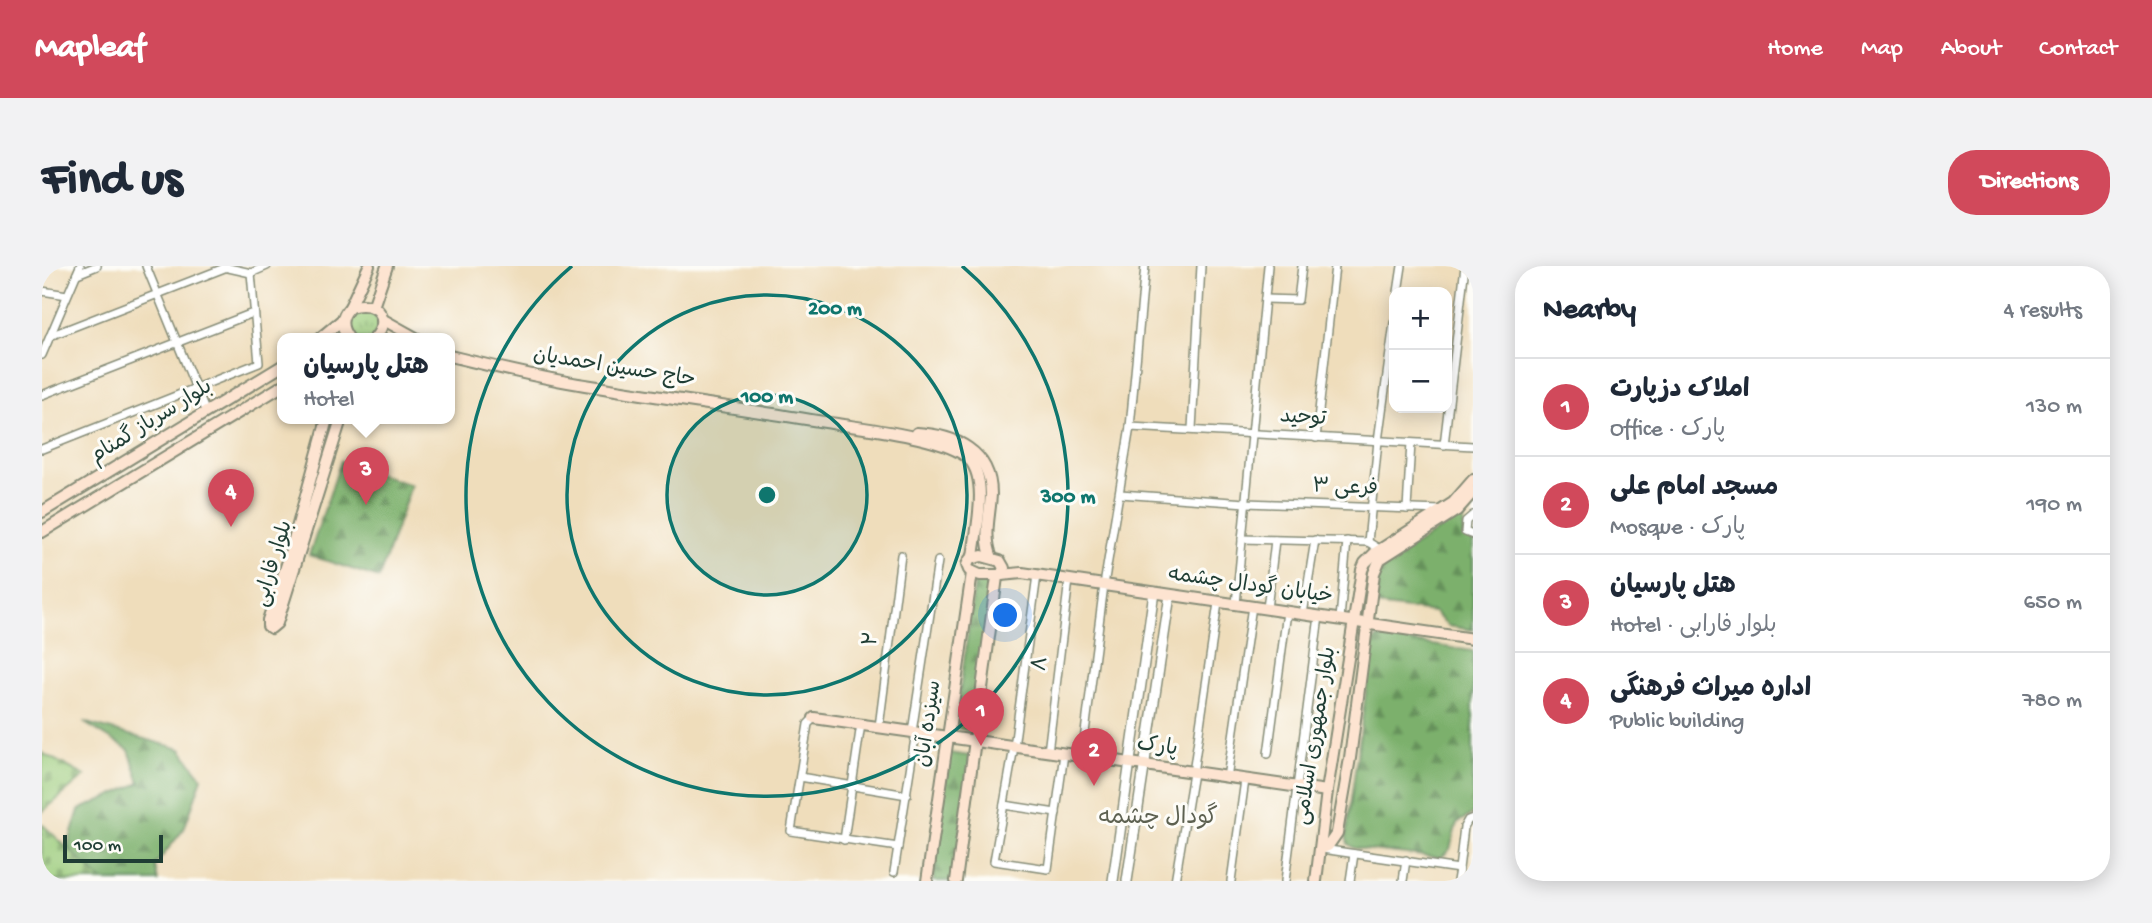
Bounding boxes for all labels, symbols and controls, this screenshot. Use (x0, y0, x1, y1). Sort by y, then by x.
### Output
text: Mapleaf (35, 30, 145, 68)
text: Home (1767, 35, 1823, 64)
text: Map (1861, 35, 1903, 64)
text: About (1941, 35, 2001, 64)
text: Contact (2039, 35, 2117, 64)
button: Directions (1948, 150, 2110, 215)
text: Find us (42, 153, 182, 211)
map controls (1389, 287, 1452, 413)
button: + (1389, 287, 1452, 350)
text: Nearby (1543, 294, 1636, 329)
text: 200 m (808, 298, 862, 323)
text: 4 results (2003, 298, 2082, 325)
popup (277, 333, 455, 424)
street label: حاج حسین احمدیان (531, 344, 697, 394)
button: − (1389, 350, 1452, 413)
text: هتل پارسیان (303, 353, 429, 384)
street label: بلوار سرباز گمنام (85, 373, 218, 470)
text: املاک دزپارت (1610, 376, 1750, 407)
text: 100 m (740, 386, 793, 411)
text: Hotel (303, 387, 355, 414)
text: 1 (1561, 394, 1571, 421)
text: 130 m (2026, 394, 2082, 421)
street label: توحید (1279, 405, 1328, 433)
text: Office · پارک (1610, 417, 1725, 444)
pin: 3 (343, 447, 389, 505)
pin: 4 (208, 469, 254, 527)
text: مسجد امام علی (1610, 474, 1778, 505)
street label: فرعی ۳ (1312, 475, 1378, 503)
centre of rings (755, 483, 779, 507)
text: 300 m (1040, 486, 1095, 511)
text: 2 (1560, 492, 1572, 519)
text: 190 m (2026, 492, 2082, 519)
text: Mosque · پارک (1610, 515, 1746, 542)
street label: بلوار فارابی (250, 518, 300, 610)
street label: خیابان گودال چشمه (1166, 560, 1335, 611)
text: هتل پارسیان (1610, 572, 1736, 603)
text: 3 (1560, 590, 1572, 617)
text: 650 m (2023, 590, 2082, 617)
your location (988, 598, 1022, 632)
text: Hotel · بلوار فارابی (1610, 613, 1777, 640)
street label: ۲ (860, 630, 886, 648)
street label: بلوار جمهوری اسلامی (1291, 645, 1343, 827)
street label: ۸ (1029, 655, 1055, 673)
text: اداره میراث فرهنگی (1610, 675, 1811, 706)
street label: سیزده آبان (910, 679, 948, 769)
pin: 1 (958, 688, 1004, 746)
text: 4 (1561, 688, 1571, 715)
text: 780 m (2023, 688, 2082, 715)
text: Public building (1610, 709, 1744, 736)
pin: 2 (1071, 728, 1117, 786)
street label: پارک (1135, 733, 1179, 763)
district label: گودال چشمه (1098, 802, 1218, 832)
scale bar (63, 832, 163, 864)
text: 100 m (74, 835, 121, 858)

